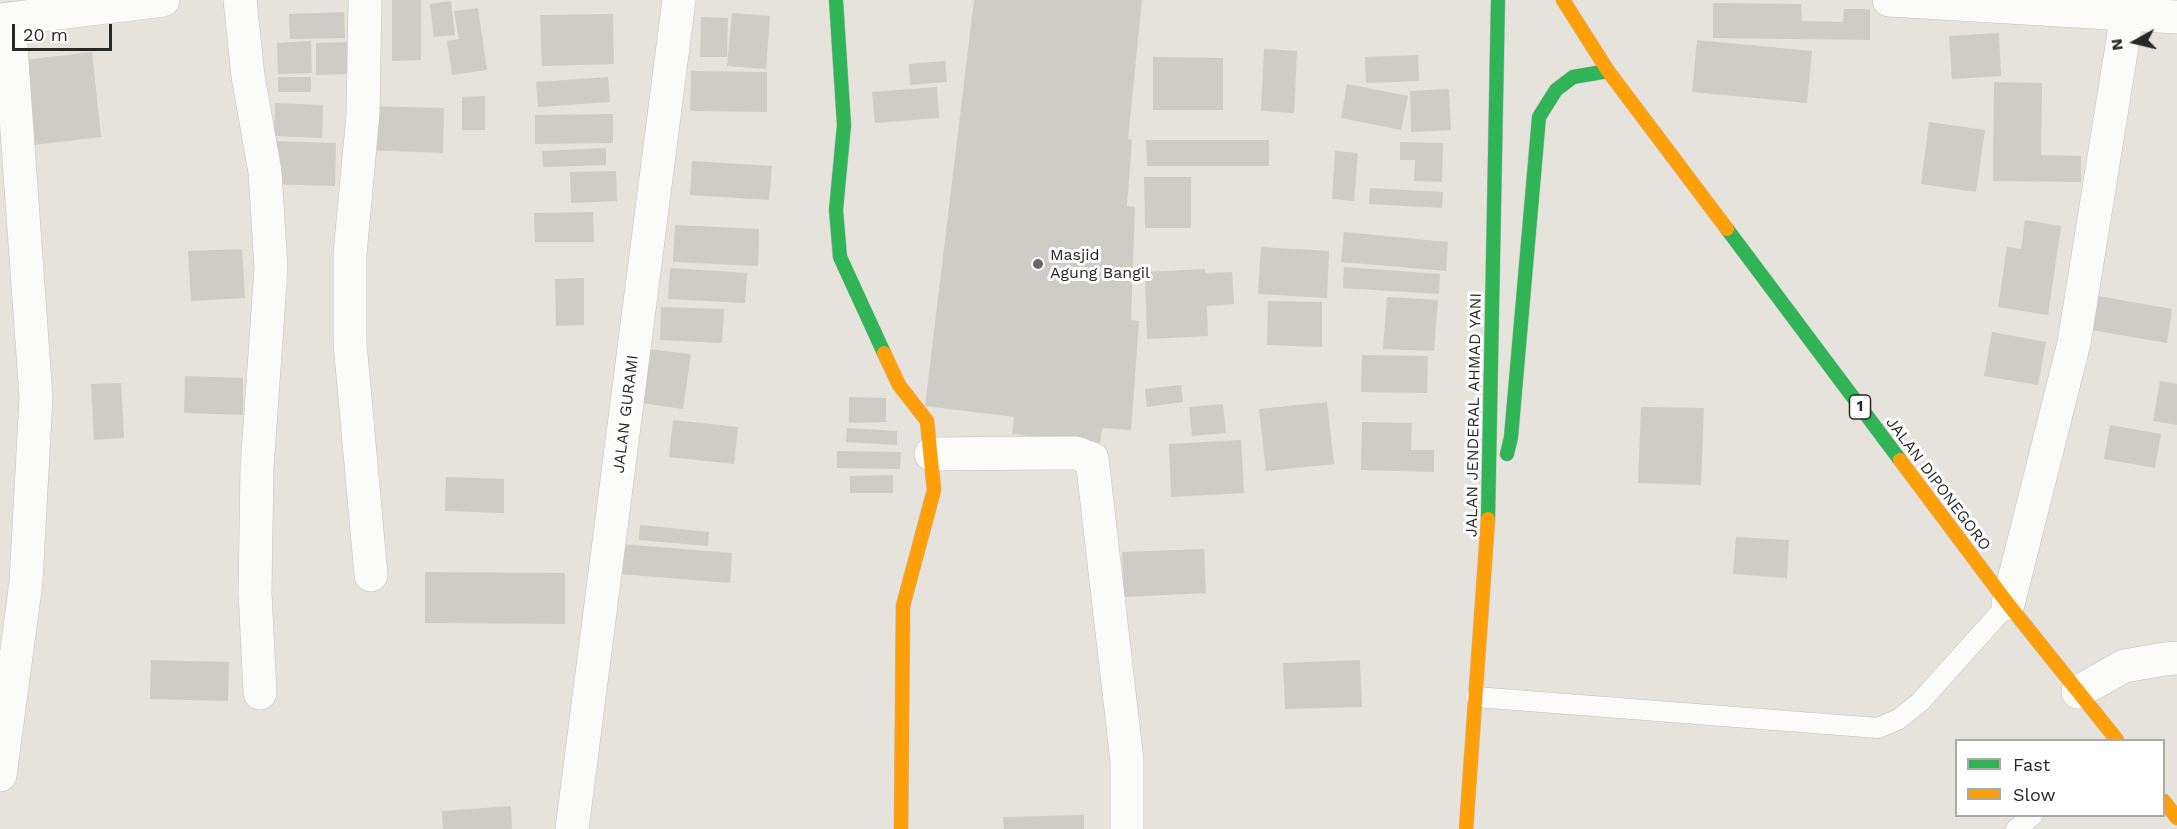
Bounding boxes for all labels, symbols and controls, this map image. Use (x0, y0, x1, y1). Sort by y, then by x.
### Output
scale bar (15, 12, 116, 50)
north arrow (2105, 12, 2165, 72)
text: 20 m (23, 24, 68, 45)
text: N (2106, 37, 2127, 52)
place label: Masjid Agung Bangil (1050, 245, 1150, 283)
marker: Masjid Agung Bangil (1031, 257, 1045, 271)
street label: JALAN JENDERAL AHMAD YANI (1462, 293, 1486, 537)
street label: JALAN GURAMI (609, 354, 643, 474)
road number: 1 (1850, 395, 1870, 419)
street label: JALAN DIPONEGORO (1881, 413, 1995, 555)
legend (1955, 739, 2165, 817)
text: Fast (2013, 754, 2050, 775)
text: Slow (2013, 784, 2056, 805)

